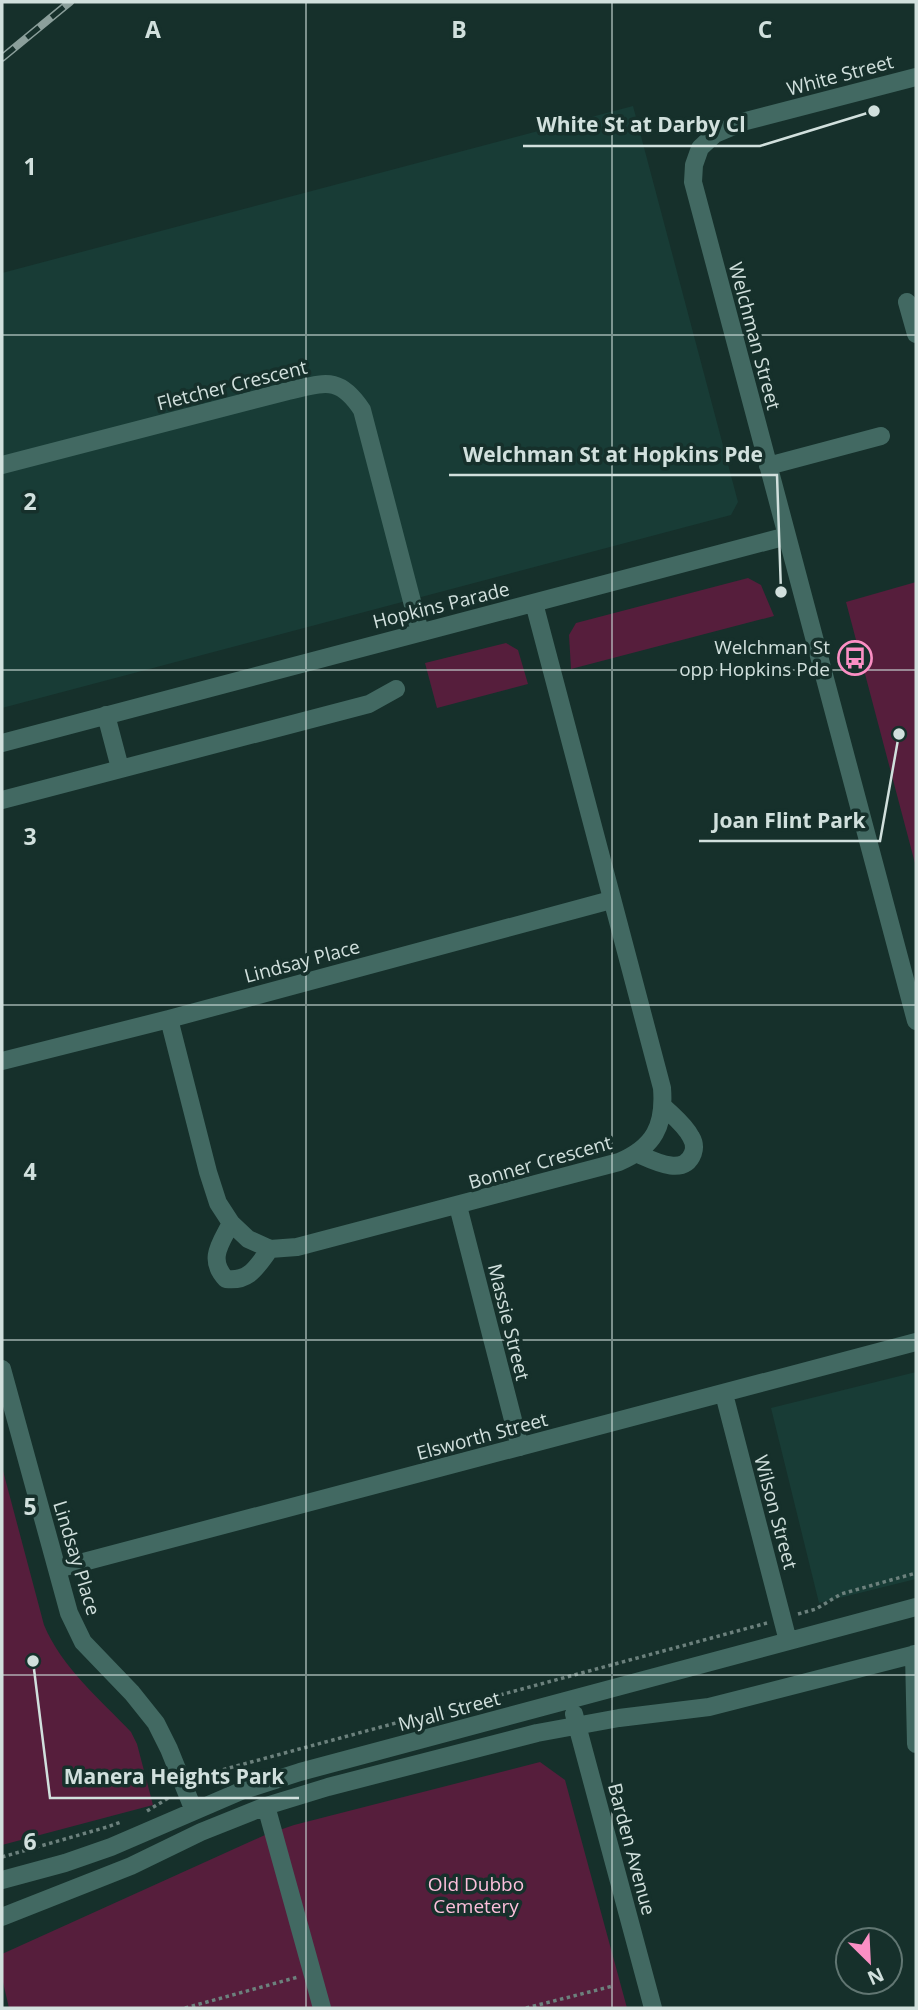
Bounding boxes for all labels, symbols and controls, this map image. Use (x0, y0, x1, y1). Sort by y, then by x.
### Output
text: A (145, 13, 161, 45)
text: B (451, 13, 467, 45)
text: C (758, 13, 772, 45)
street label: White Street (784, 48, 896, 102)
callout: White St at Darby Cl (523, 104, 760, 146)
text: White St at Darby Cl (536, 110, 746, 138)
text: 1 (23, 150, 37, 182)
street label: Welchman Street (723, 259, 787, 413)
street label: Fletcher Crescent (154, 354, 310, 416)
callout: Welchman St at Hopkins Pde (449, 433, 777, 475)
text: Welchman St at Hopkins Pde (463, 440, 763, 468)
text: 2 (23, 485, 37, 517)
street label: Hopkins Parade (370, 575, 512, 635)
place label: Welchman St opp Hopkins Pde (679, 634, 830, 682)
bus stop icon: Welchman St opp Hopkins Pde (836, 639, 874, 677)
callout: Joan Flint Park (699, 799, 880, 841)
text: Joan Flint Park (710, 806, 866, 834)
text: 3 (23, 820, 37, 852)
street label: Lindsay Place (241, 933, 363, 989)
street label: Bonner Crescent (465, 1129, 615, 1195)
text: 4 (23, 1155, 37, 1187)
street label: Massie Street (482, 1261, 536, 1383)
street label: Elsworth Street (414, 1406, 551, 1466)
street label: Wilson Street (748, 1452, 804, 1572)
text: 5 (23, 1490, 37, 1522)
street label: Lindsay Place (47, 1497, 107, 1619)
street label: Myall Street (395, 1685, 503, 1737)
callout: Manera Heights Park (50, 1756, 299, 1798)
text: Manera Heights Park (64, 1762, 285, 1790)
street label: Barden Avenue (602, 1780, 662, 1918)
text: 6 (23, 1825, 37, 1857)
park label: Old Dubbo Cemetery (428, 1871, 524, 1919)
north arrow (834, 1926, 904, 1996)
text: N (864, 1962, 888, 1992)

